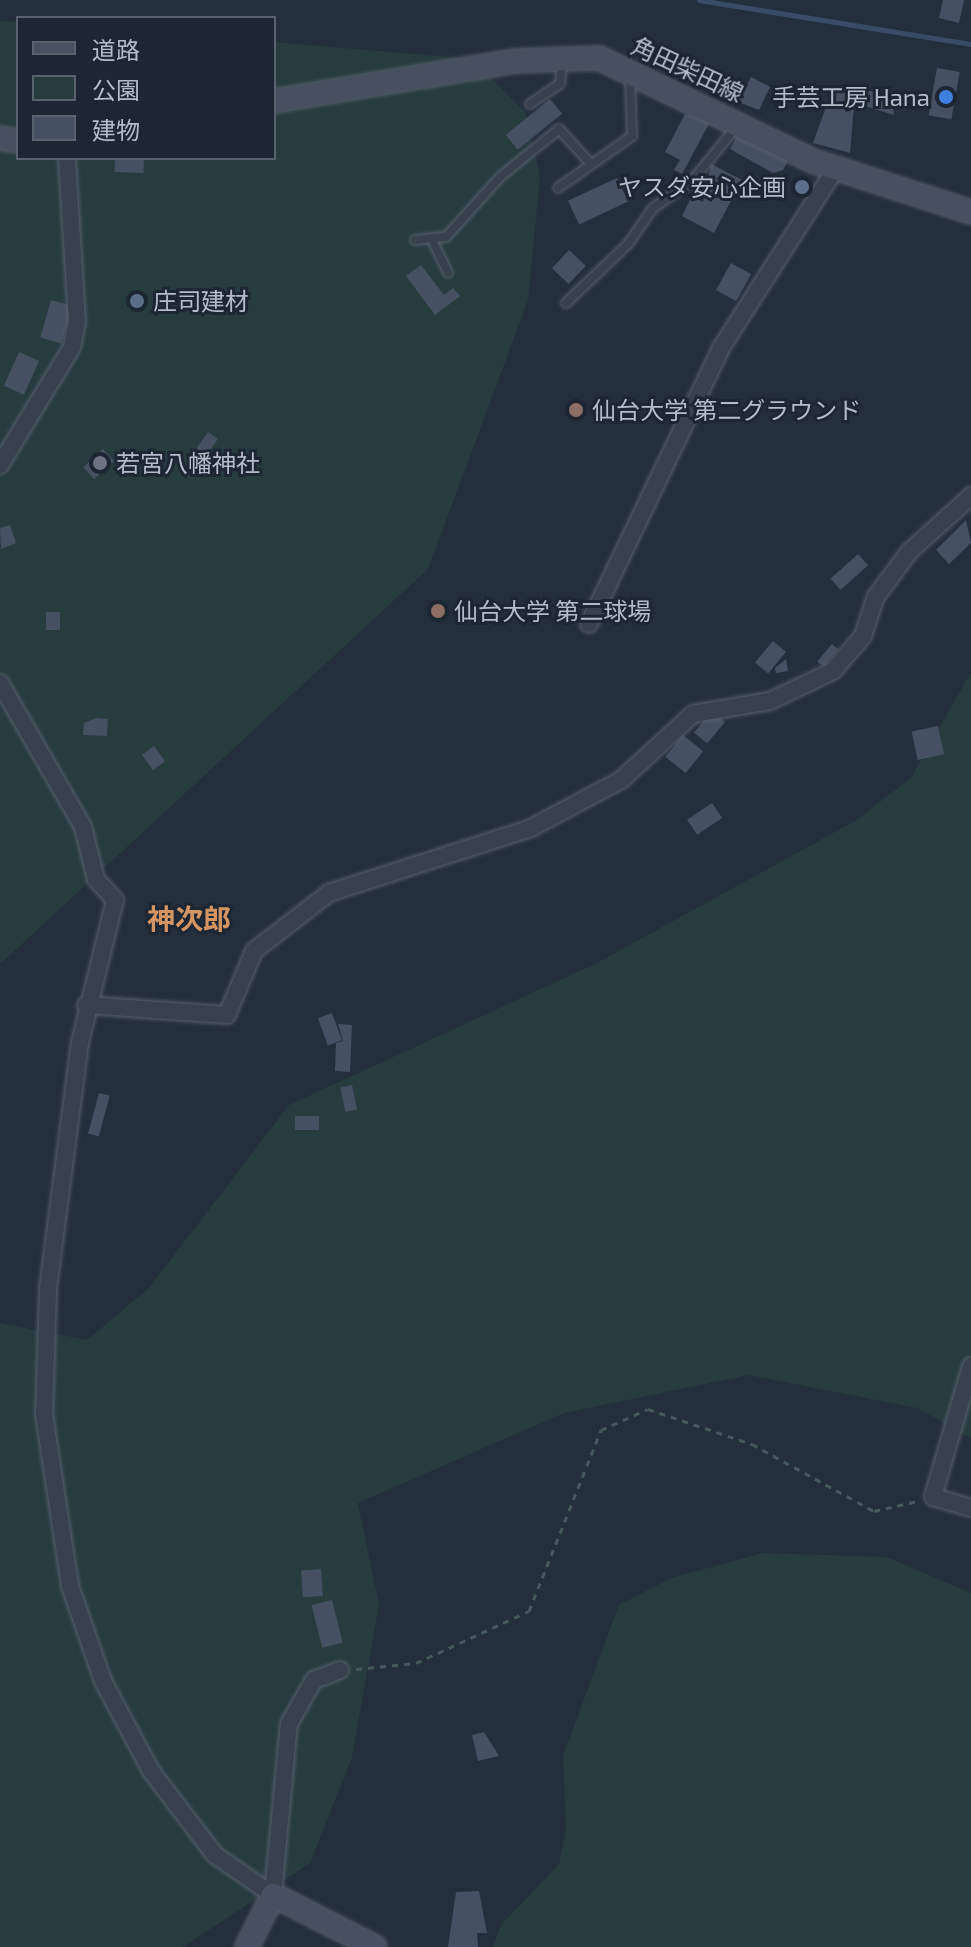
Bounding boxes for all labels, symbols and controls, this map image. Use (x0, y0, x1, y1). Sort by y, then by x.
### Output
legend (16, 16, 276, 160)
street label: 角田柴田線 (628, 31, 748, 107)
text: 道路 (92, 35, 140, 64)
text: 公園 (92, 75, 140, 104)
place label: 手芸工房 Hana (772, 83, 930, 111)
marker: 手芸工房 Hana (937, 88, 955, 106)
text: 建物 (92, 115, 140, 144)
place label: ヤスダ安心企画 (618, 173, 786, 201)
marker: ヤスダ安心企画 (793, 178, 811, 196)
place label: 庄司建材 (153, 287, 249, 315)
marker: 庄司建材 (128, 292, 146, 310)
place label: 仙台大学 第二グラウンド (592, 396, 861, 424)
marker: 仙台大学 第二グラウンド (567, 401, 585, 419)
place label: 若宮八幡神社 (116, 449, 260, 477)
marker: 若宮八幡神社 (91, 454, 109, 472)
place label: 仙台大学 第二球場 (454, 597, 651, 625)
marker: 仙台大学 第二球場 (429, 602, 447, 620)
district label: 神次郎 (147, 901, 231, 935)

